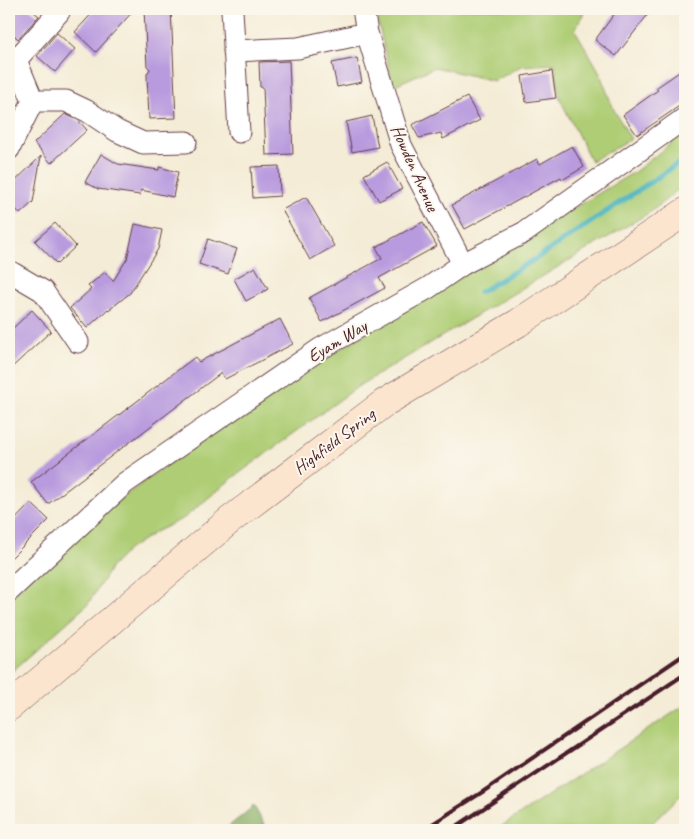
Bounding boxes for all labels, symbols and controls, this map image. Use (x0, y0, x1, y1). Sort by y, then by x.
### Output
street label: Howden Avenue (386, 121, 444, 216)
street label: Eyam Way (304, 314, 372, 367)
street label: Highfield Spring (289, 402, 381, 479)

